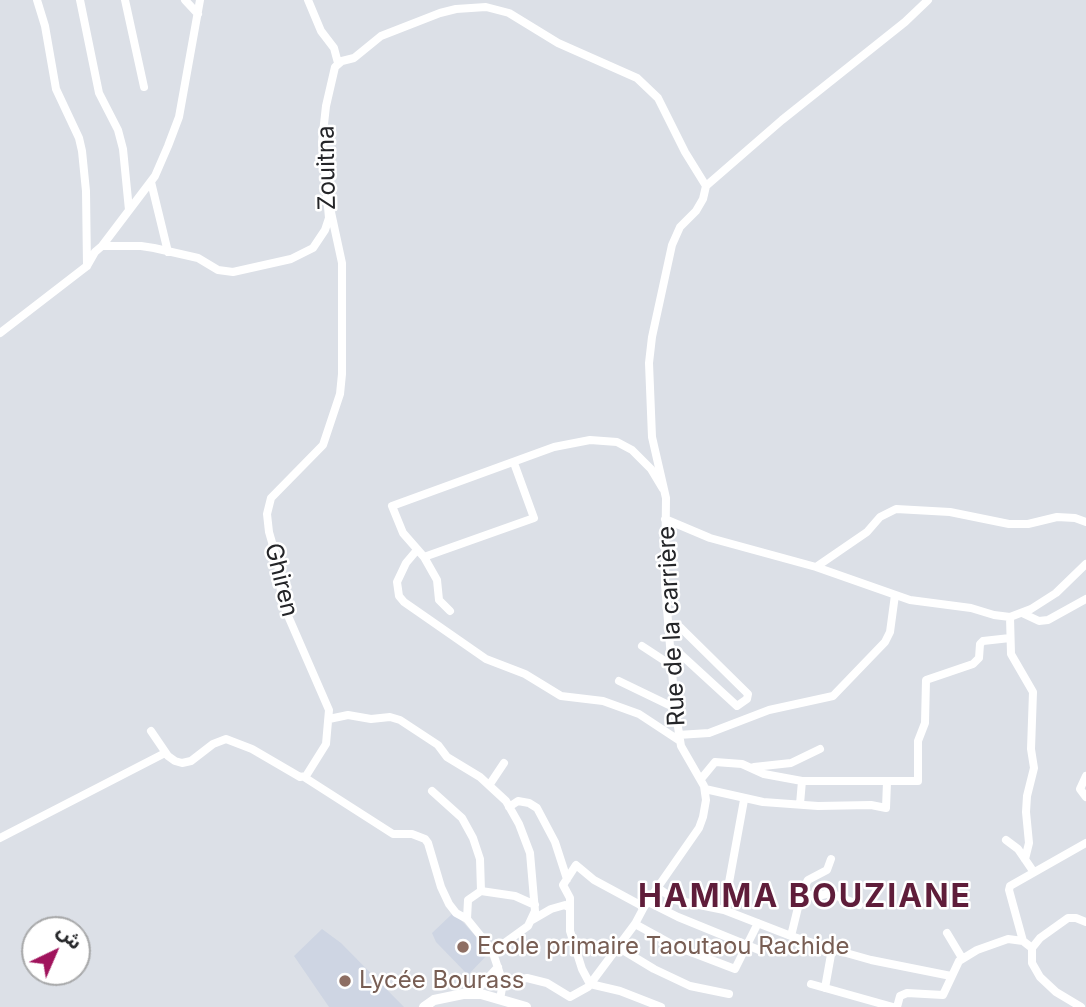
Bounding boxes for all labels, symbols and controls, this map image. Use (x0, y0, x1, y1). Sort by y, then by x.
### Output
street label: Zouitna (312, 125, 342, 211)
street label: Rue de la carrière (652, 525, 692, 727)
street label: Ghiren (258, 540, 304, 620)
district label: HAMMA BOUZIANE (640, 878, 970, 916)
north arrow (21, 916, 91, 986)
text: ش (52, 920, 87, 954)
place label: Ecole primaire Taoutaou Rachide (477, 933, 849, 961)
marker: Ecole primaire Taoutaou Rachide (455, 939, 471, 955)
place label: Lycée Bourass (359, 967, 525, 995)
marker: Lycée Bourass (337, 973, 353, 989)

